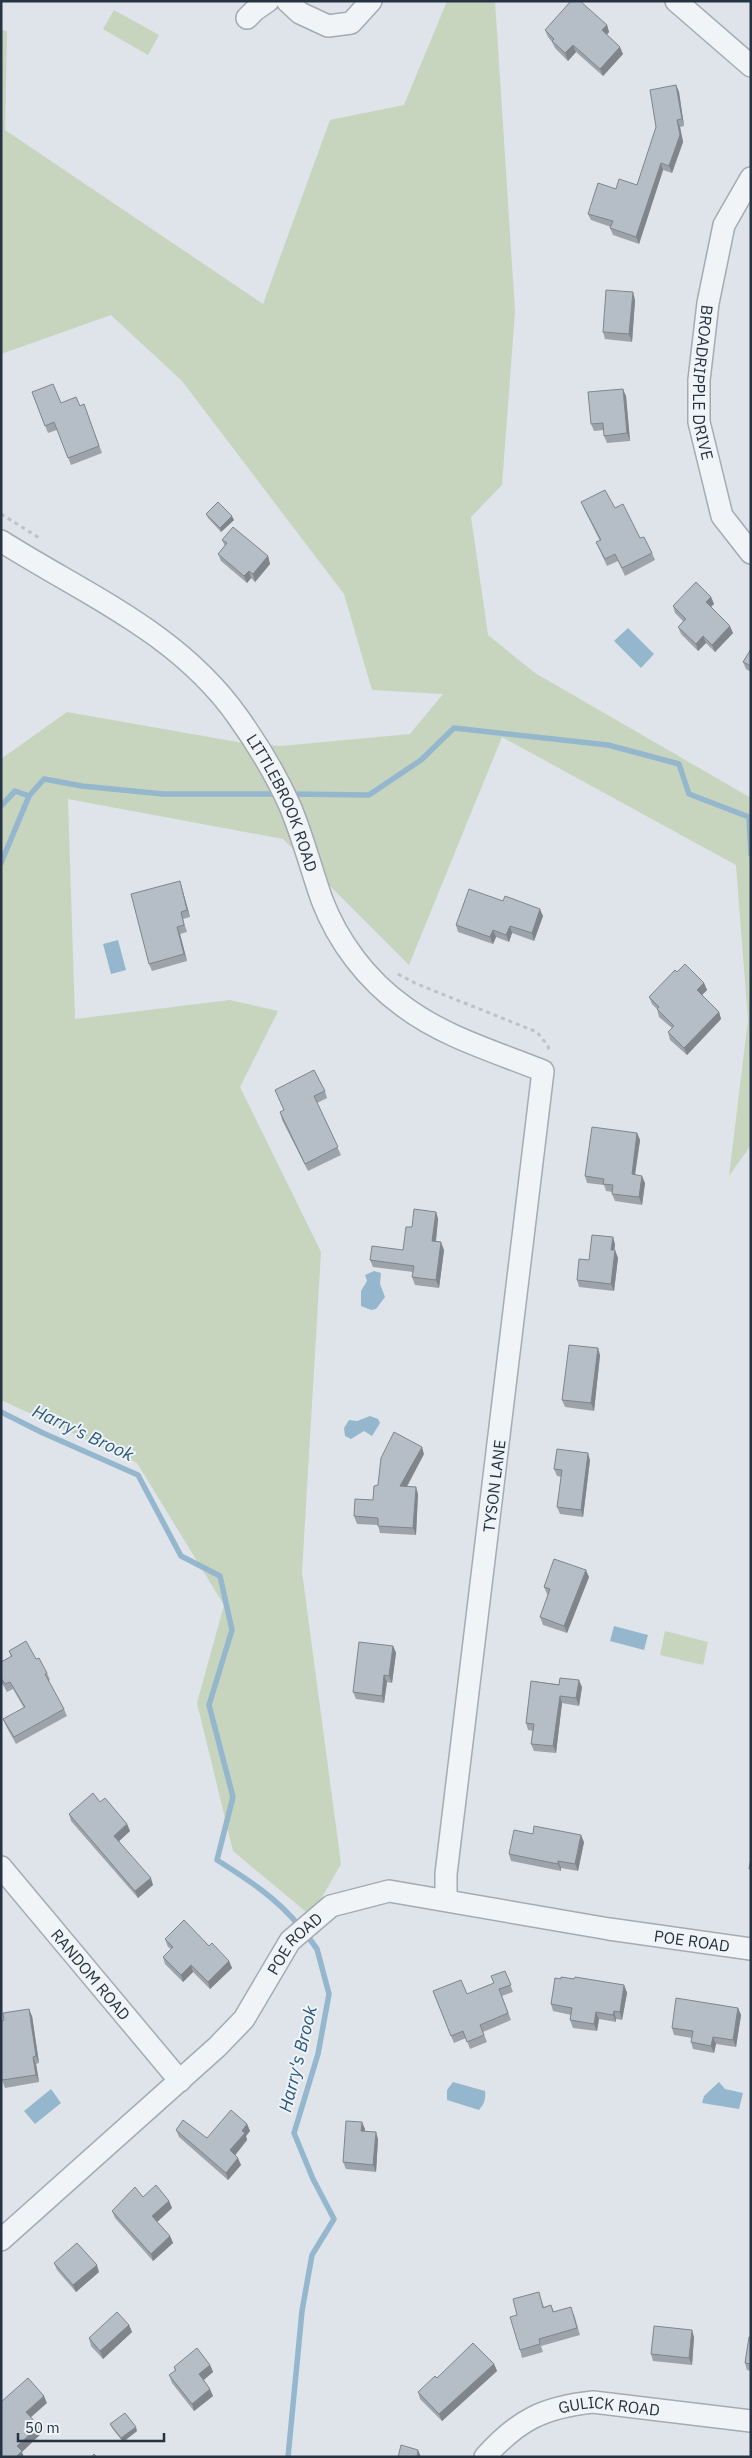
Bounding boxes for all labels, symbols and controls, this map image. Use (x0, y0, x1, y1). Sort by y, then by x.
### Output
street label: BROADRIPPLE DRIVE (689, 304, 718, 462)
street label: LITTLEBROOK ROAD (242, 730, 322, 874)
water label: Harry's Brook (29, 1399, 138, 1466)
street label: TYSON LANE (478, 1438, 510, 1534)
street label: POE ROAD (262, 1908, 326, 1978)
street label: RANDOM ROAD (47, 1925, 135, 2024)
street label: POE ROAD (653, 1925, 731, 1956)
water label: Harry's Brook (273, 2003, 322, 2115)
street label: GULICK ROAD (556, 2392, 661, 2420)
scale bar (18, 2410, 164, 2442)
text: 50 m (25, 2418, 60, 2437)

